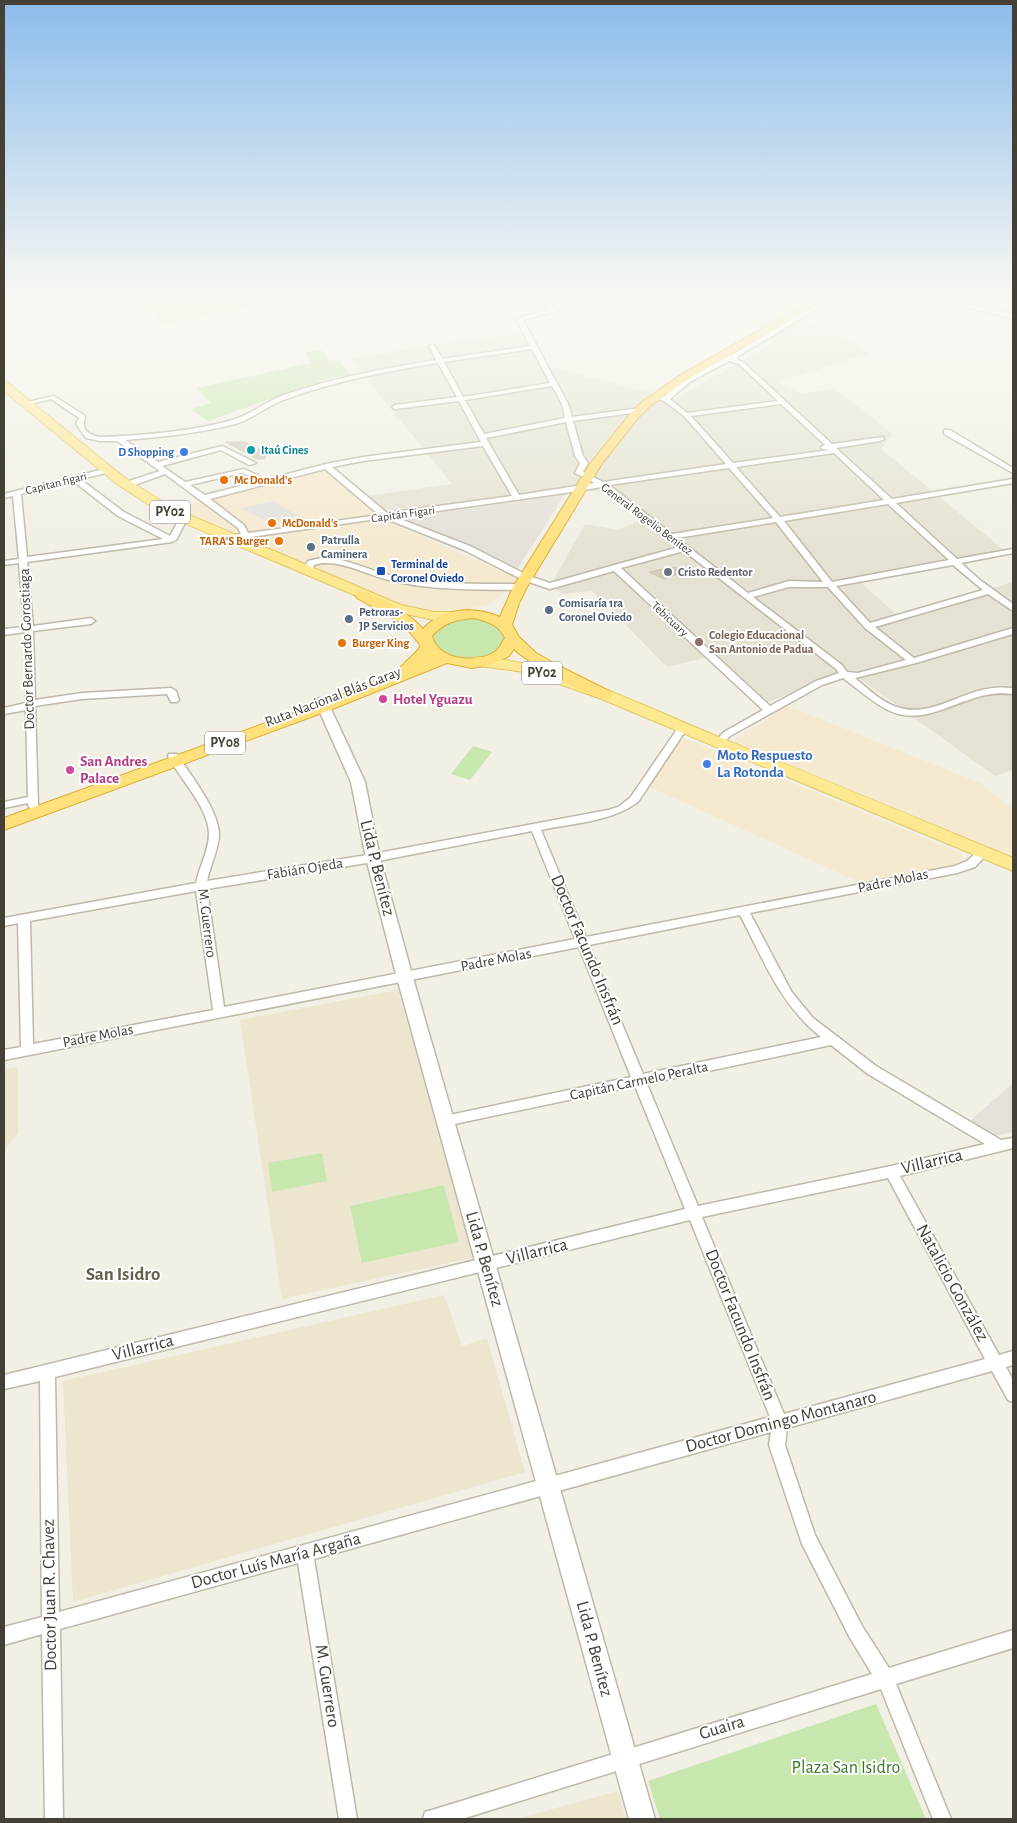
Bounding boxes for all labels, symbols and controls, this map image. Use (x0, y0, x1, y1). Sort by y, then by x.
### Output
marker: Itaú Cines (245, 444, 257, 456)
place label: Itaú Cines (261, 444, 309, 456)
place label: D Shopping (118, 446, 175, 458)
marker: D Shopping (178, 446, 190, 458)
street label: Capitan figari (24, 470, 88, 496)
marker: Mc Donald's (218, 474, 230, 486)
place label: Mc Donald's (234, 474, 292, 486)
street label: General Rogelio Benítez (599, 481, 695, 557)
road number: PY02 (150, 501, 190, 524)
street label: Capitán Figari (370, 504, 436, 524)
marker: McDonald's (266, 517, 278, 529)
place label: McDonald's (282, 517, 338, 529)
place label: Patrulla Caminera (321, 534, 368, 560)
place label: TARA'S Burger (199, 535, 270, 547)
marker: TARA'S Burger (273, 535, 285, 547)
marker: Patrulla Caminera (305, 541, 317, 553)
place label: Terminal de Coronel Oviedo (391, 558, 464, 584)
marker: Terminal de Coronel Oviedo (375, 565, 387, 577)
marker: Cristo Redentor (662, 566, 674, 578)
place label: Cristo Redentor (678, 566, 753, 578)
street label: Doctor Bernardo Gorostiaga (17, 568, 37, 730)
place label: Comisaría 1ra Coronel Oviedo (559, 597, 632, 623)
street label: Tebicuary (649, 599, 691, 639)
marker: Comisaría 1ra Coronel Oviedo (543, 604, 555, 616)
place label: Petroras- JP Servicios (359, 606, 414, 632)
marker: Petroras- JP Servicios (343, 613, 355, 625)
place label: Colegio Educacional San Antonio de Padua (709, 629, 814, 655)
marker: Colegio Educacional San Antonio de Padua (693, 636, 705, 648)
marker: Burger King (336, 637, 348, 649)
place label: Burger King (352, 637, 410, 649)
road number: PY02 (522, 661, 562, 684)
street label: Ruta Nacional Blás Garay (263, 664, 404, 730)
place label: Hotel Yguazu (393, 692, 473, 707)
marker: Hotel Yguazu (377, 693, 389, 705)
road number: PY08 (205, 731, 245, 754)
place label: Moto Respuesto La Rotonda (717, 748, 813, 780)
place label: San Andres Palace (80, 754, 148, 786)
marker: Moto Respuesto La Rotonda (701, 758, 713, 770)
marker: San Andres Palace (64, 764, 76, 776)
street label: Lida P. Benítez (356, 818, 398, 918)
street label: Fabián Ojeda (266, 856, 344, 882)
street label: Padre Molas (857, 866, 929, 896)
street label: Doctor Facundo Insfrán (547, 872, 627, 1028)
street label: M. Guerrero (195, 887, 219, 959)
street label: Padre Molas (460, 946, 532, 974)
street label: Padre Molas (62, 1022, 134, 1050)
street label: Capitán Carmelo Peralta (569, 1059, 709, 1103)
street label: Villarrica (899, 1146, 965, 1178)
street label: Lida P. Benítez (462, 1209, 506, 1309)
street label: Natalicio González (912, 1222, 992, 1344)
street label: Villarrica (504, 1236, 570, 1268)
street label: Doctor Facundo Insfrán (701, 1247, 779, 1403)
district label: San Isidro (86, 1265, 160, 1284)
street label: Villarrica (110, 1332, 176, 1364)
street label: Doctor Domingo Montanaro (684, 1388, 879, 1456)
street label: Doctor Juan R. Chavez (40, 1519, 60, 1671)
street label: Doctor Luís María Argaña (189, 1530, 363, 1592)
street label: Lida P. Benítez (573, 1599, 615, 1699)
street label: M. Guerrero (312, 1643, 342, 1729)
street label: Guaira (697, 1713, 747, 1743)
park label: Plaza San Isidro (792, 1759, 901, 1777)

